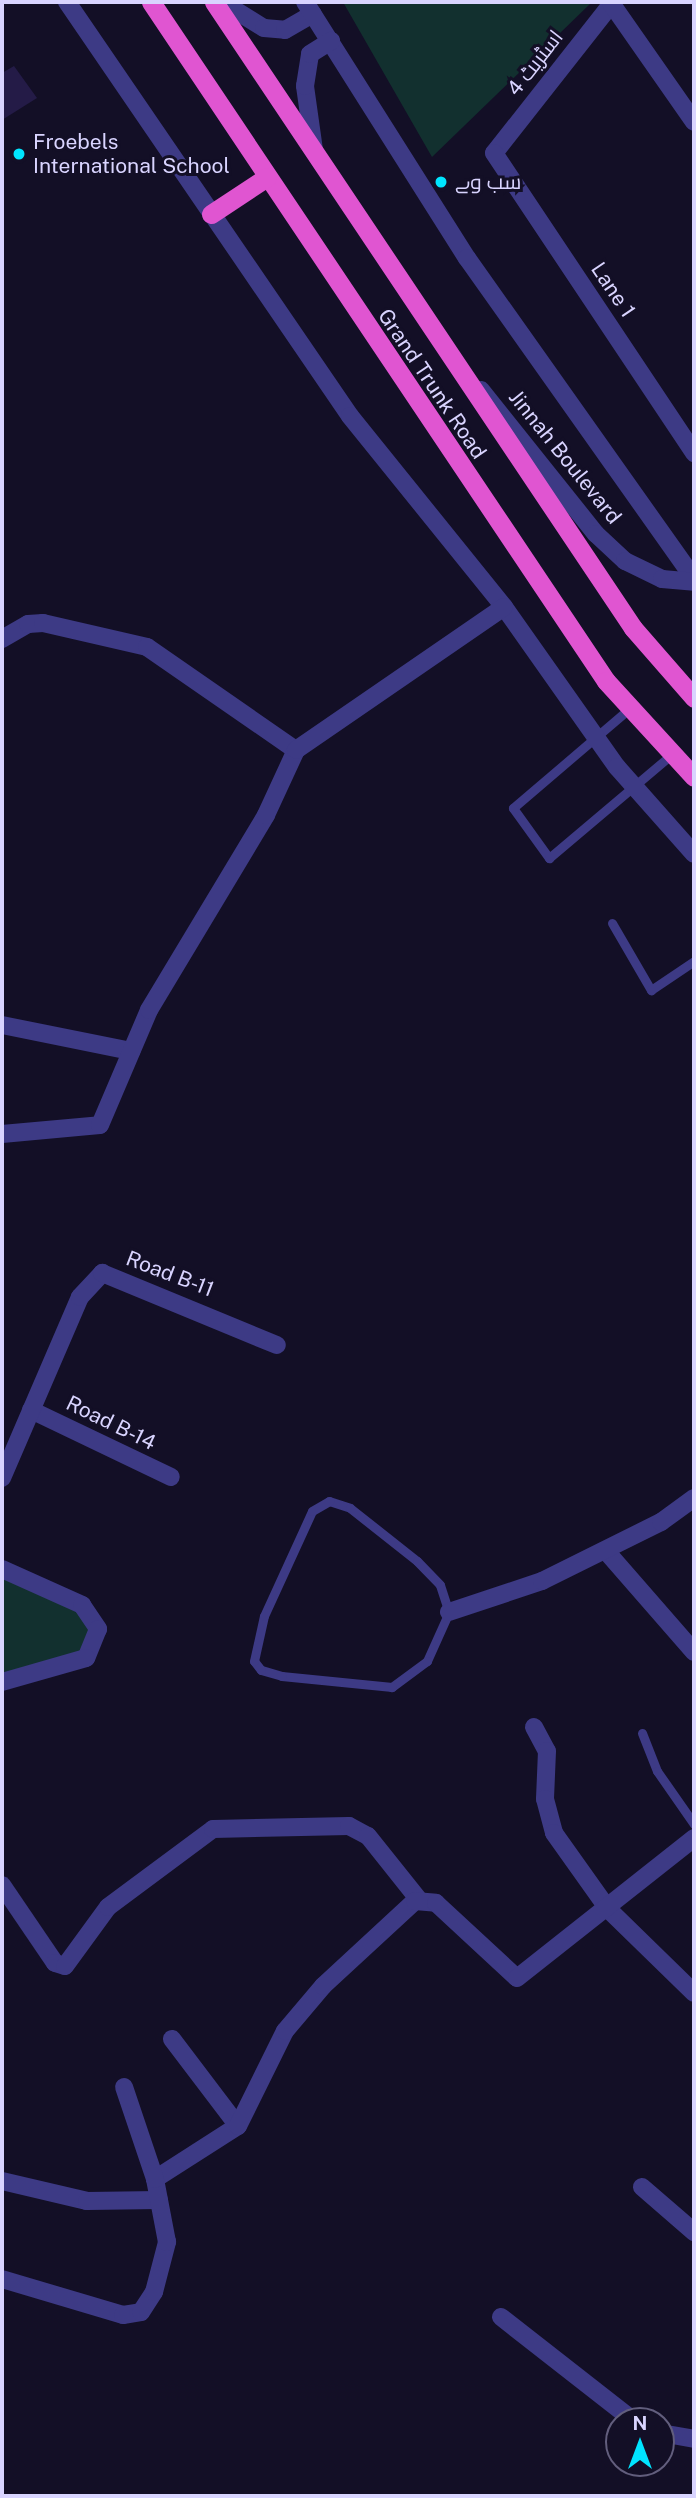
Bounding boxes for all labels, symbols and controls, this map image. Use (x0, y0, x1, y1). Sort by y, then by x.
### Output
street label: اسٹریٹ 4 (502, 25, 568, 101)
place label: Froebels International School (33, 129, 230, 179)
marker: Froebels International School (11, 146, 27, 162)
place label: سب وے (455, 169, 521, 195)
marker: سب وے (433, 174, 449, 190)
street label: Lane 1 (585, 258, 641, 322)
street label: Grand Trunk Road (372, 304, 492, 464)
street label: Jinnah Boulevard (503, 385, 627, 529)
street label: Road B-11 (122, 1246, 218, 1302)
street label: Road B-14 (62, 1390, 160, 1456)
north arrow (605, 2407, 675, 2477)
text: N (633, 2412, 647, 2434)

